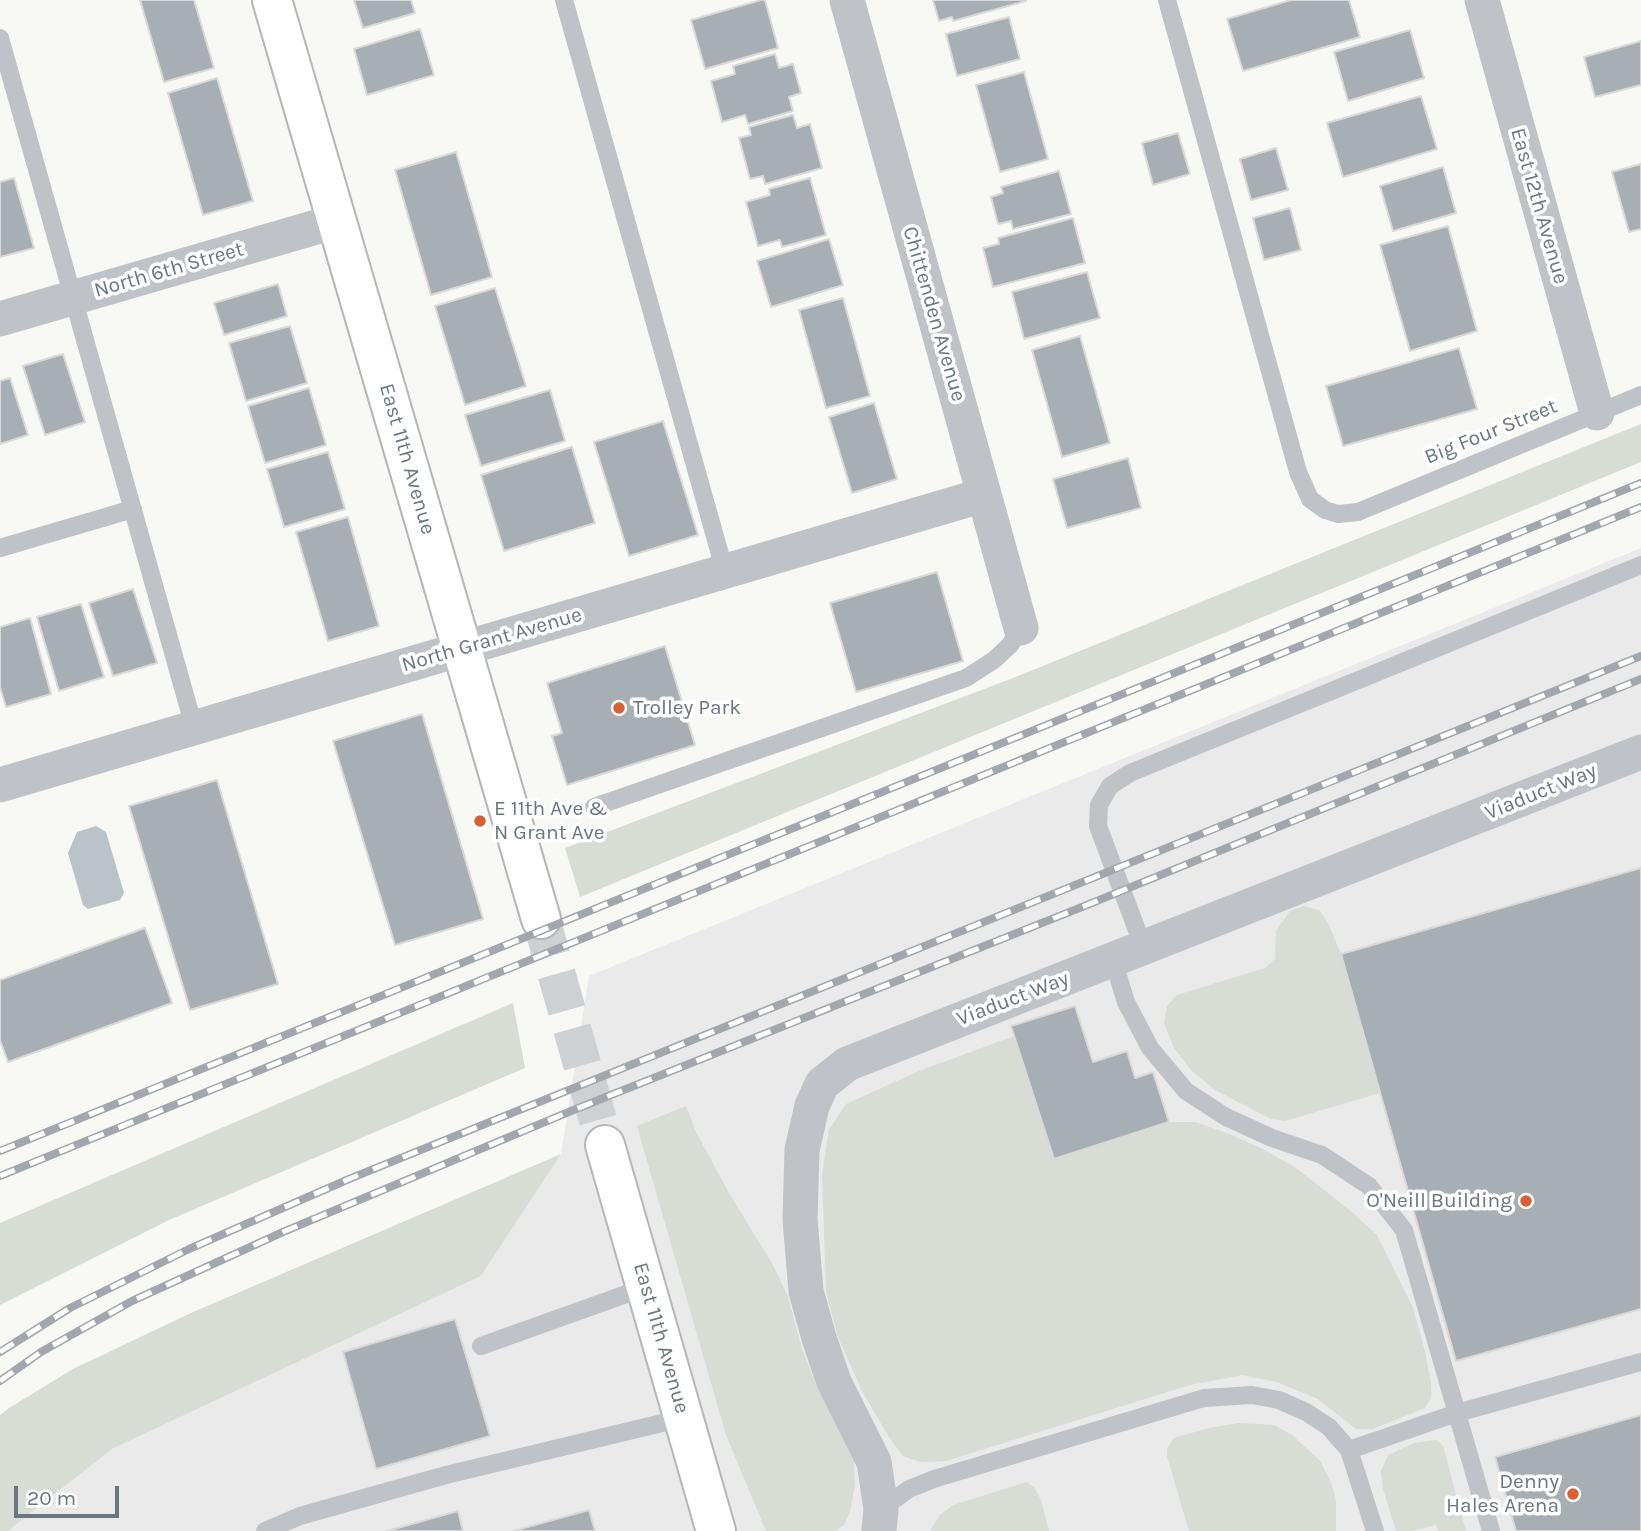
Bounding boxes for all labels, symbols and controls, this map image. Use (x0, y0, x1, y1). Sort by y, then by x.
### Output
street label: East 12th Avenue (1505, 125, 1573, 287)
street label: Chittenden Avenue (897, 224, 971, 404)
street label: North 6th Street (91, 237, 247, 303)
street label: East 11th Avenue (373, 381, 441, 537)
street label: Big Four Street (1421, 394, 1561, 470)
street label: North Grant Avenue (399, 602, 585, 678)
place label: Trolley Park (633, 695, 741, 721)
marker: Trolley Park (611, 700, 627, 716)
street label: Viaduct Way (1482, 758, 1600, 826)
place label: E 11th Ave & N Grant Ave (494, 796, 607, 846)
marker: E 11th Ave & N Grant Ave (472, 813, 488, 829)
street label: Viaduct Way (953, 966, 1073, 1032)
place label: O'Neill Building (1366, 1188, 1512, 1214)
marker: O'Neill Building (1518, 1193, 1534, 1209)
street label: East 11th Avenue (627, 1260, 695, 1416)
place label: Denny Hales Arena (1446, 1469, 1559, 1519)
scale bar (18, 1472, 122, 1516)
text: 20 m (27, 1486, 76, 1510)
marker: Denny Hales Arena (1565, 1486, 1581, 1502)

